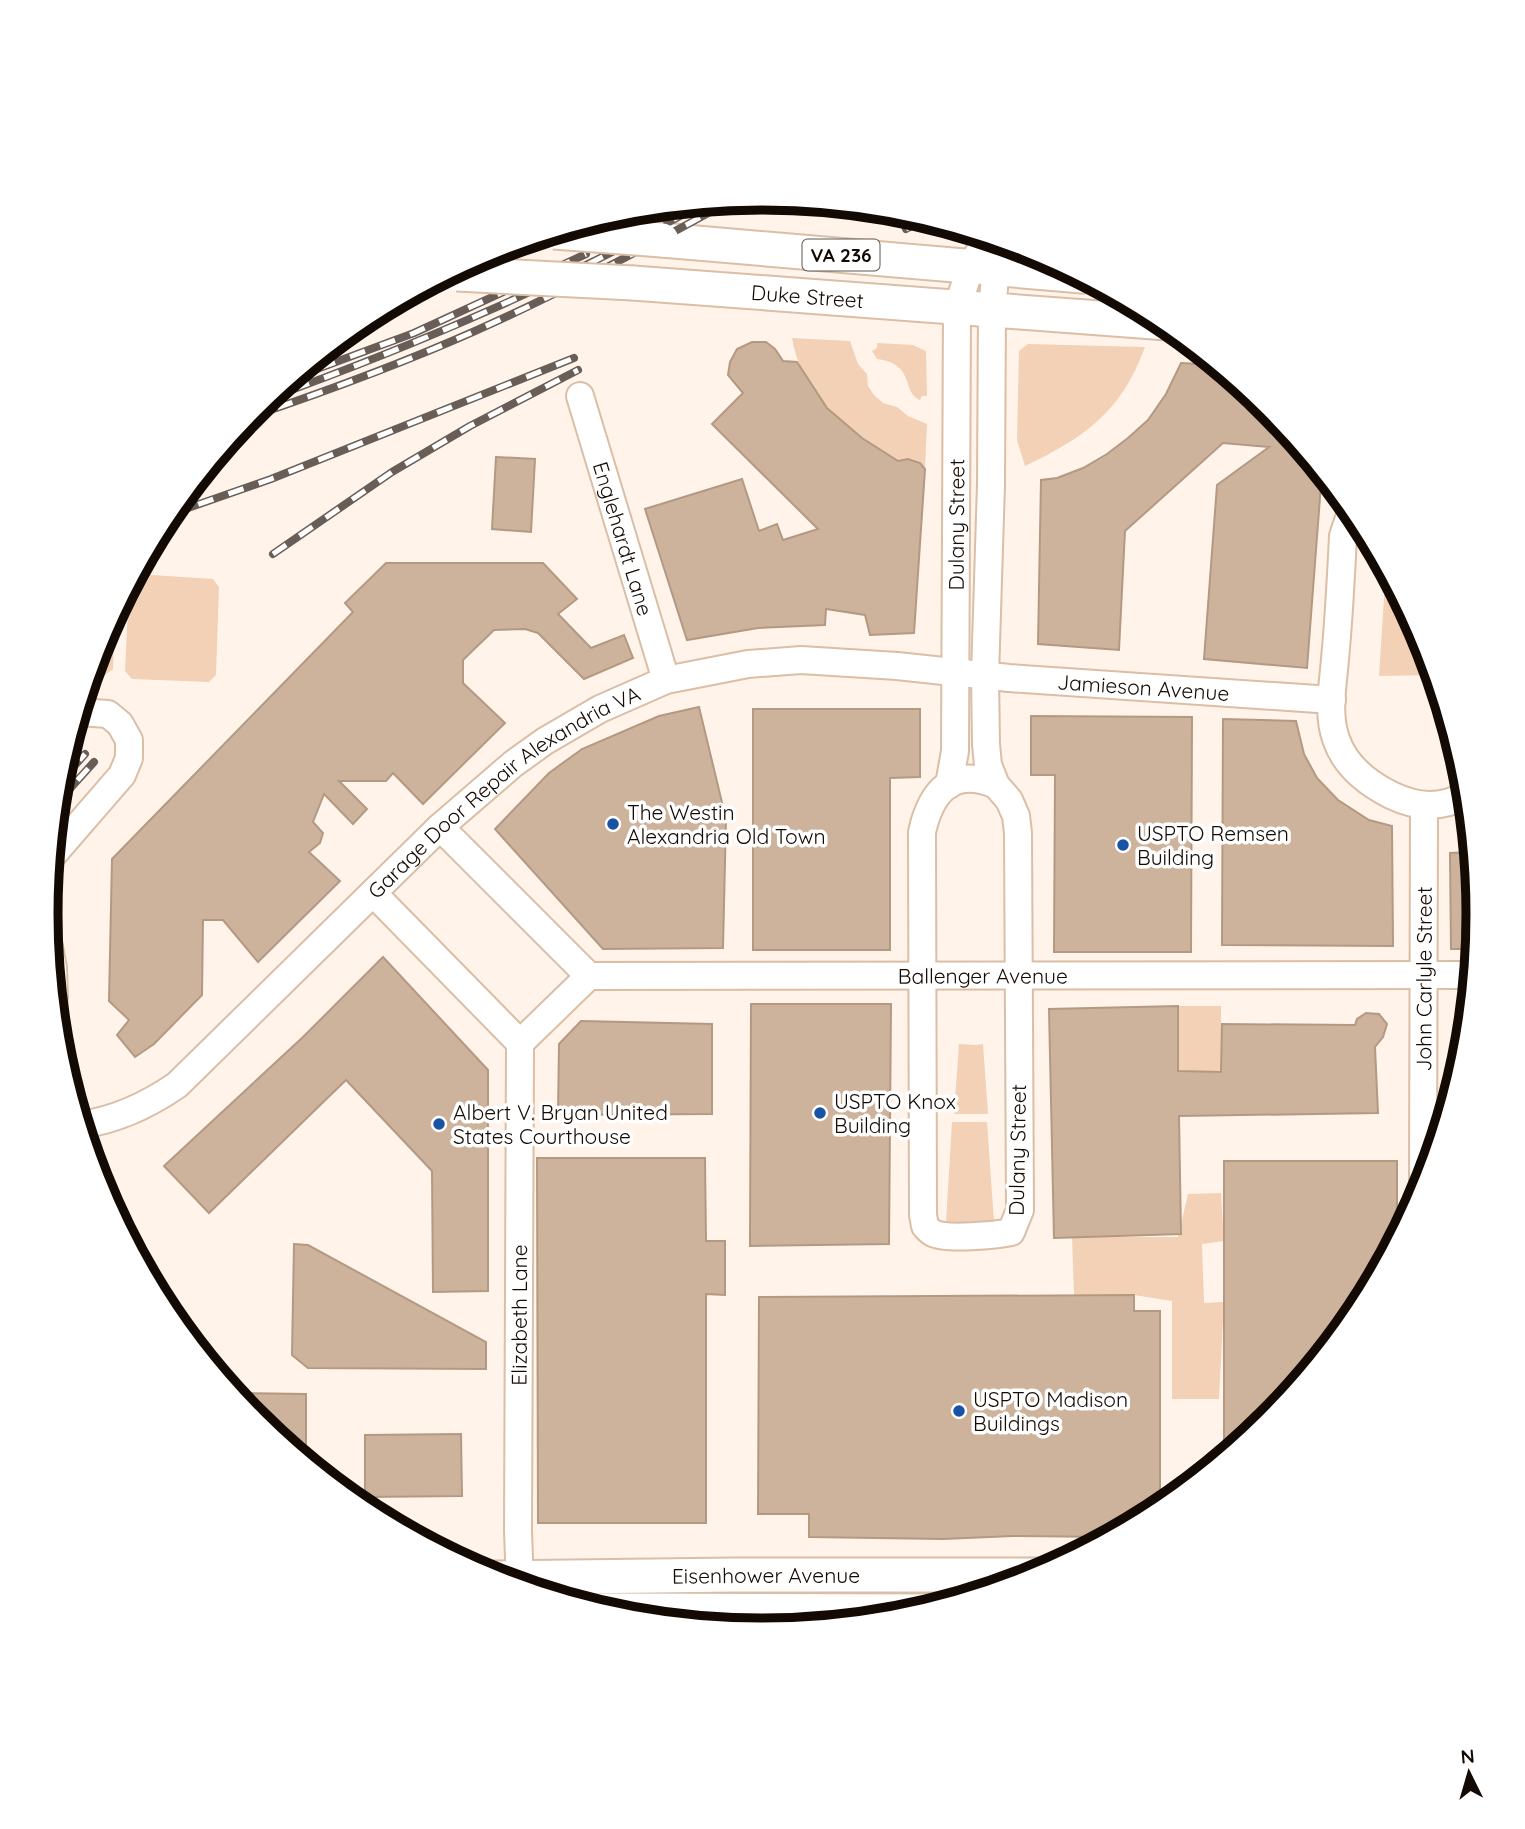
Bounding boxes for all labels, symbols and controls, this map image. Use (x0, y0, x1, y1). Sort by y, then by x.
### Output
road number: VA 236 (802, 240, 880, 270)
street label: Duke Street (750, 279, 865, 313)
street label: Englehardt Lane (588, 459, 659, 619)
street label: Dulany Street (943, 459, 969, 590)
street label: Jamieson Avenue (1056, 668, 1230, 706)
street label: Garage Door Repair Alexandria VA (362, 680, 644, 904)
place label: The Westin Alexandria Old Town (627, 799, 826, 849)
marker: The Westin Alexandria Old Town (605, 816, 621, 832)
place label: USPTO Remsen Building (1137, 820, 1289, 870)
marker: USPTO Remsen Building (1115, 837, 1131, 853)
street label: John Carlyle Street (1410, 886, 1437, 1072)
street label: Ballenger Avenue (898, 962, 1068, 989)
street label: Dulany Street (1003, 1084, 1031, 1216)
place label: USPTO Knox Building (834, 1088, 956, 1138)
place label: Albert V. Bryan United States Courthouse (453, 1099, 668, 1149)
marker: USPTO Knox Building (812, 1105, 828, 1121)
marker: Albert V. Bryan United States Courthouse (431, 1116, 447, 1132)
street label: Elizabeth Lane (506, 1244, 532, 1386)
place label: USPTO Madison Buildings (973, 1386, 1128, 1436)
marker: USPTO Madison Buildings (951, 1403, 967, 1419)
street label: Eisenhower Avenue (672, 1562, 860, 1589)
north arrow (1434, 1738, 1504, 1808)
text: N (1460, 1744, 1476, 1769)

